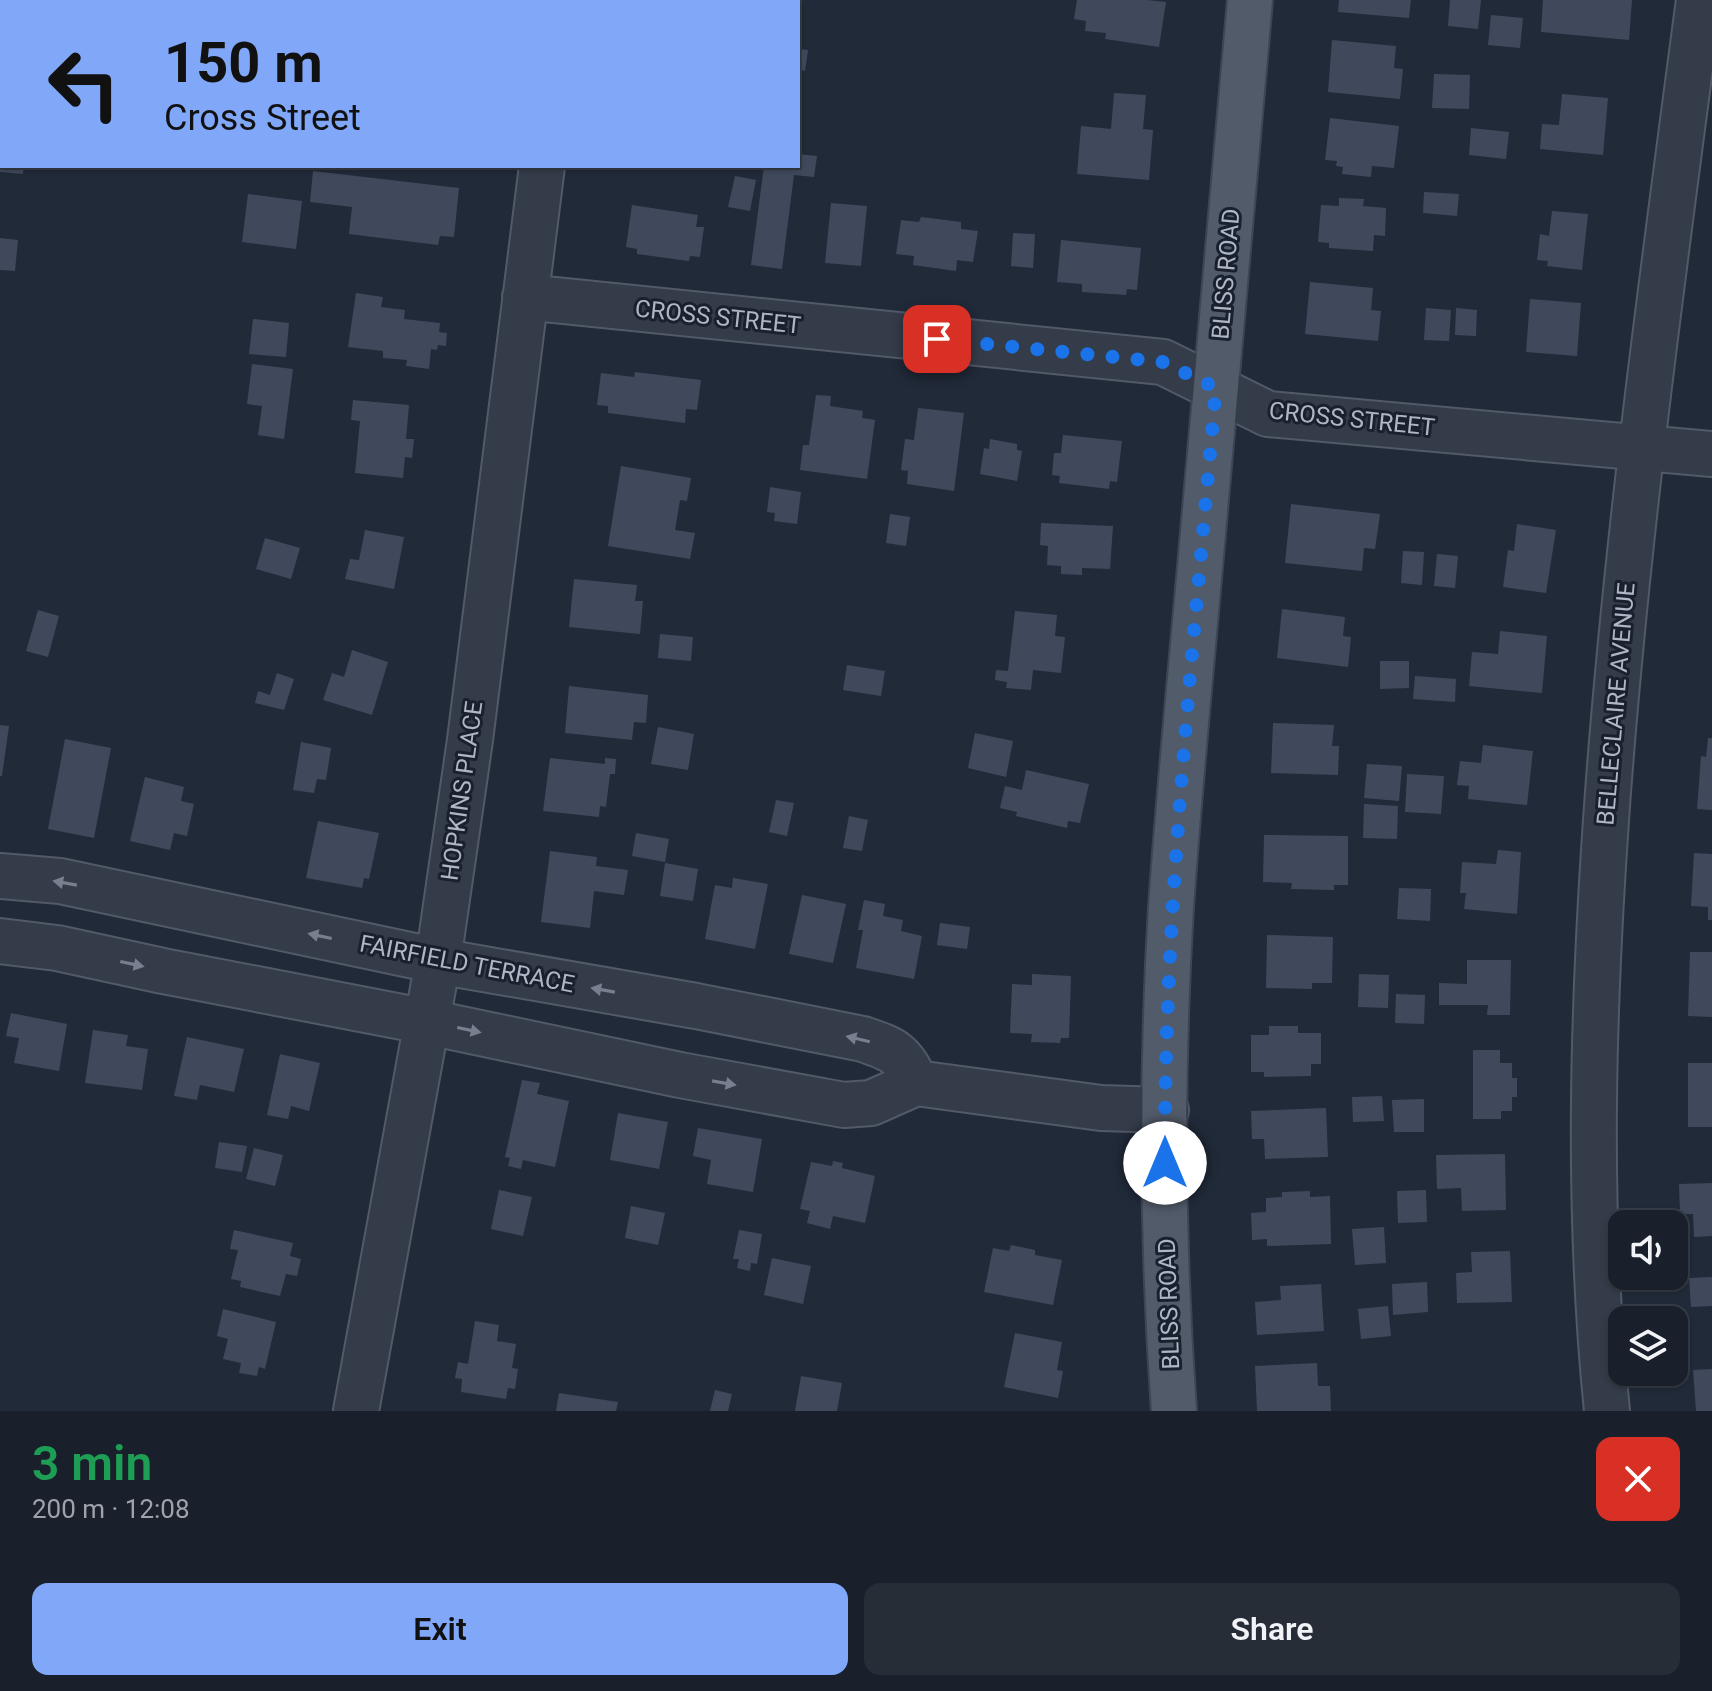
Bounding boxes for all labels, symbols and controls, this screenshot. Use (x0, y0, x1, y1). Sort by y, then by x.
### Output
text: 150 m (164, 30, 323, 96)
icon: left (32, 32, 136, 136)
text: Cross Street (164, 97, 361, 139)
street label: BLISS ROAD (1206, 207, 1246, 341)
street label: CROSS STREET (634, 294, 802, 340)
pin (903, 305, 971, 373)
icon: arrive (915, 317, 959, 361)
street label: CROSS STREET (1268, 396, 1436, 442)
street label: BELLECLAIRE AVENUE (1591, 582, 1641, 826)
street label: HOPKINS PLACE (436, 700, 488, 882)
one-way arrow (52, 877, 77, 889)
one-way arrow (307, 929, 332, 942)
street label: FAIRFIELD TERRACE (357, 929, 577, 999)
one-way arrow (119, 959, 144, 971)
one-way arrow (590, 983, 615, 995)
one-way arrow (457, 1024, 482, 1037)
one-way arrow (845, 1032, 870, 1045)
one-way arrow (712, 1077, 737, 1089)
position arrow (1123, 1121, 1207, 1205)
map controls (1608, 1210, 1688, 1386)
button: sound (1608, 1210, 1688, 1290)
street label: BLISS ROAD (1153, 1238, 1185, 1370)
button: layers (1608, 1306, 1688, 1386)
text: 3 min (32, 1435, 152, 1492)
button: close (1596, 1437, 1680, 1521)
text: 200 m · 12:08 (32, 1494, 190, 1524)
button: Exit (32, 1583, 848, 1675)
button: Share (864, 1583, 1680, 1675)

